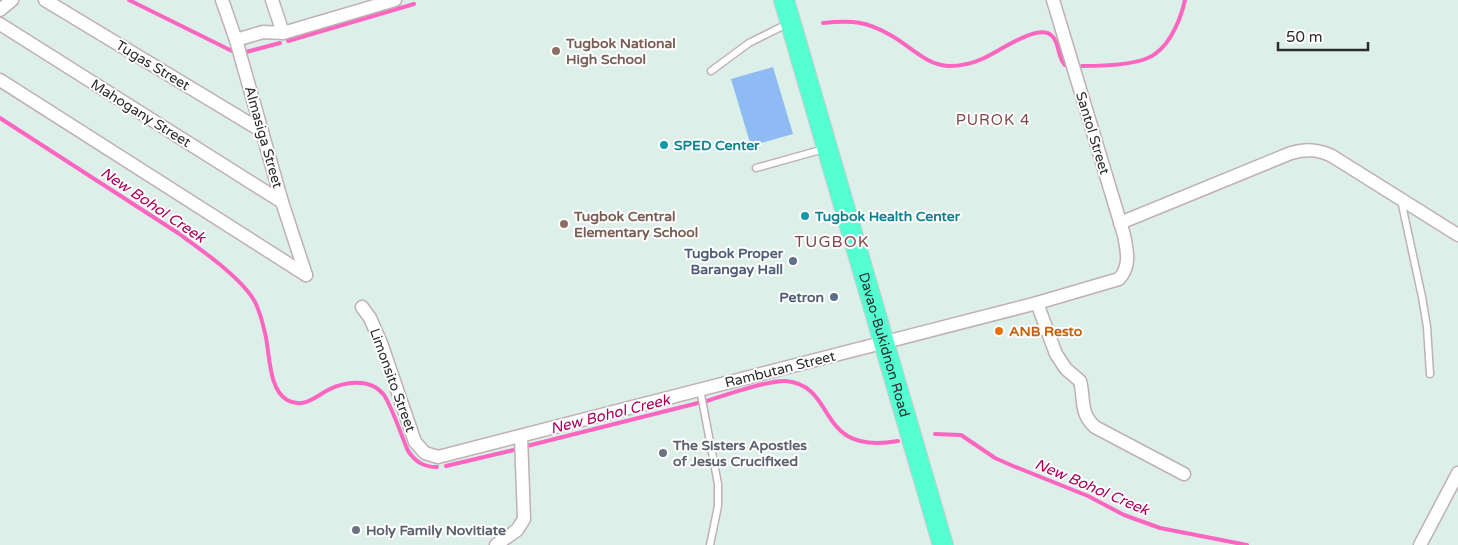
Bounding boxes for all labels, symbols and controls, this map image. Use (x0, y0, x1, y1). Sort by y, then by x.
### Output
scale bar (1278, 20, 1368, 52)
text: 50 m (1286, 28, 1323, 46)
place label: Tugbok National High School (565, 35, 676, 68)
street label: Tugas Street (113, 37, 193, 94)
marker: Tugbok National High School (550, 45, 562, 57)
street label: Mahogany Street (88, 76, 194, 151)
street label: Almasiga Street (241, 84, 286, 191)
street label: Santol Street (1072, 90, 1113, 177)
district label: PUROK 4 (956, 111, 1030, 129)
place label: SPED Center (674, 137, 760, 154)
marker: SPED Center (658, 139, 670, 151)
water label: New Bohol Creek (97, 163, 210, 248)
place label: Tugbok Central Elementary School (573, 208, 698, 241)
place label: Tugbok Health Center (814, 208, 961, 225)
marker: Tugbok Health Center (799, 210, 811, 222)
marker: Tugbok Central Elementary School (558, 218, 570, 230)
district label: TUGBOK (795, 232, 869, 252)
place label: Tugbok Proper Barangay Hall (683, 245, 784, 278)
marker: Tugbok Proper Barangay Hall (787, 255, 799, 267)
street label: Davao-Bukidnon Road (855, 270, 913, 419)
place label: Petron (779, 289, 824, 306)
marker: Petron (828, 291, 840, 303)
place label: ANB Resto (1009, 323, 1083, 340)
marker: ANB Resto (993, 325, 1005, 337)
street label: Limonsito Street (366, 326, 419, 435)
street label: Rambutan Street (723, 347, 838, 391)
water label: New Bohol Creek (548, 390, 673, 438)
place label: The Sisters Apostles of Jesus Crucifixed (672, 437, 807, 470)
marker: The Sisters Apostles of Jesus Crucifixed (657, 447, 669, 459)
water label: New Bohol Creek (1032, 455, 1154, 520)
place label: Holy Family Novitiate (366, 522, 506, 539)
marker: Holy Family Novitiate (350, 524, 362, 536)

